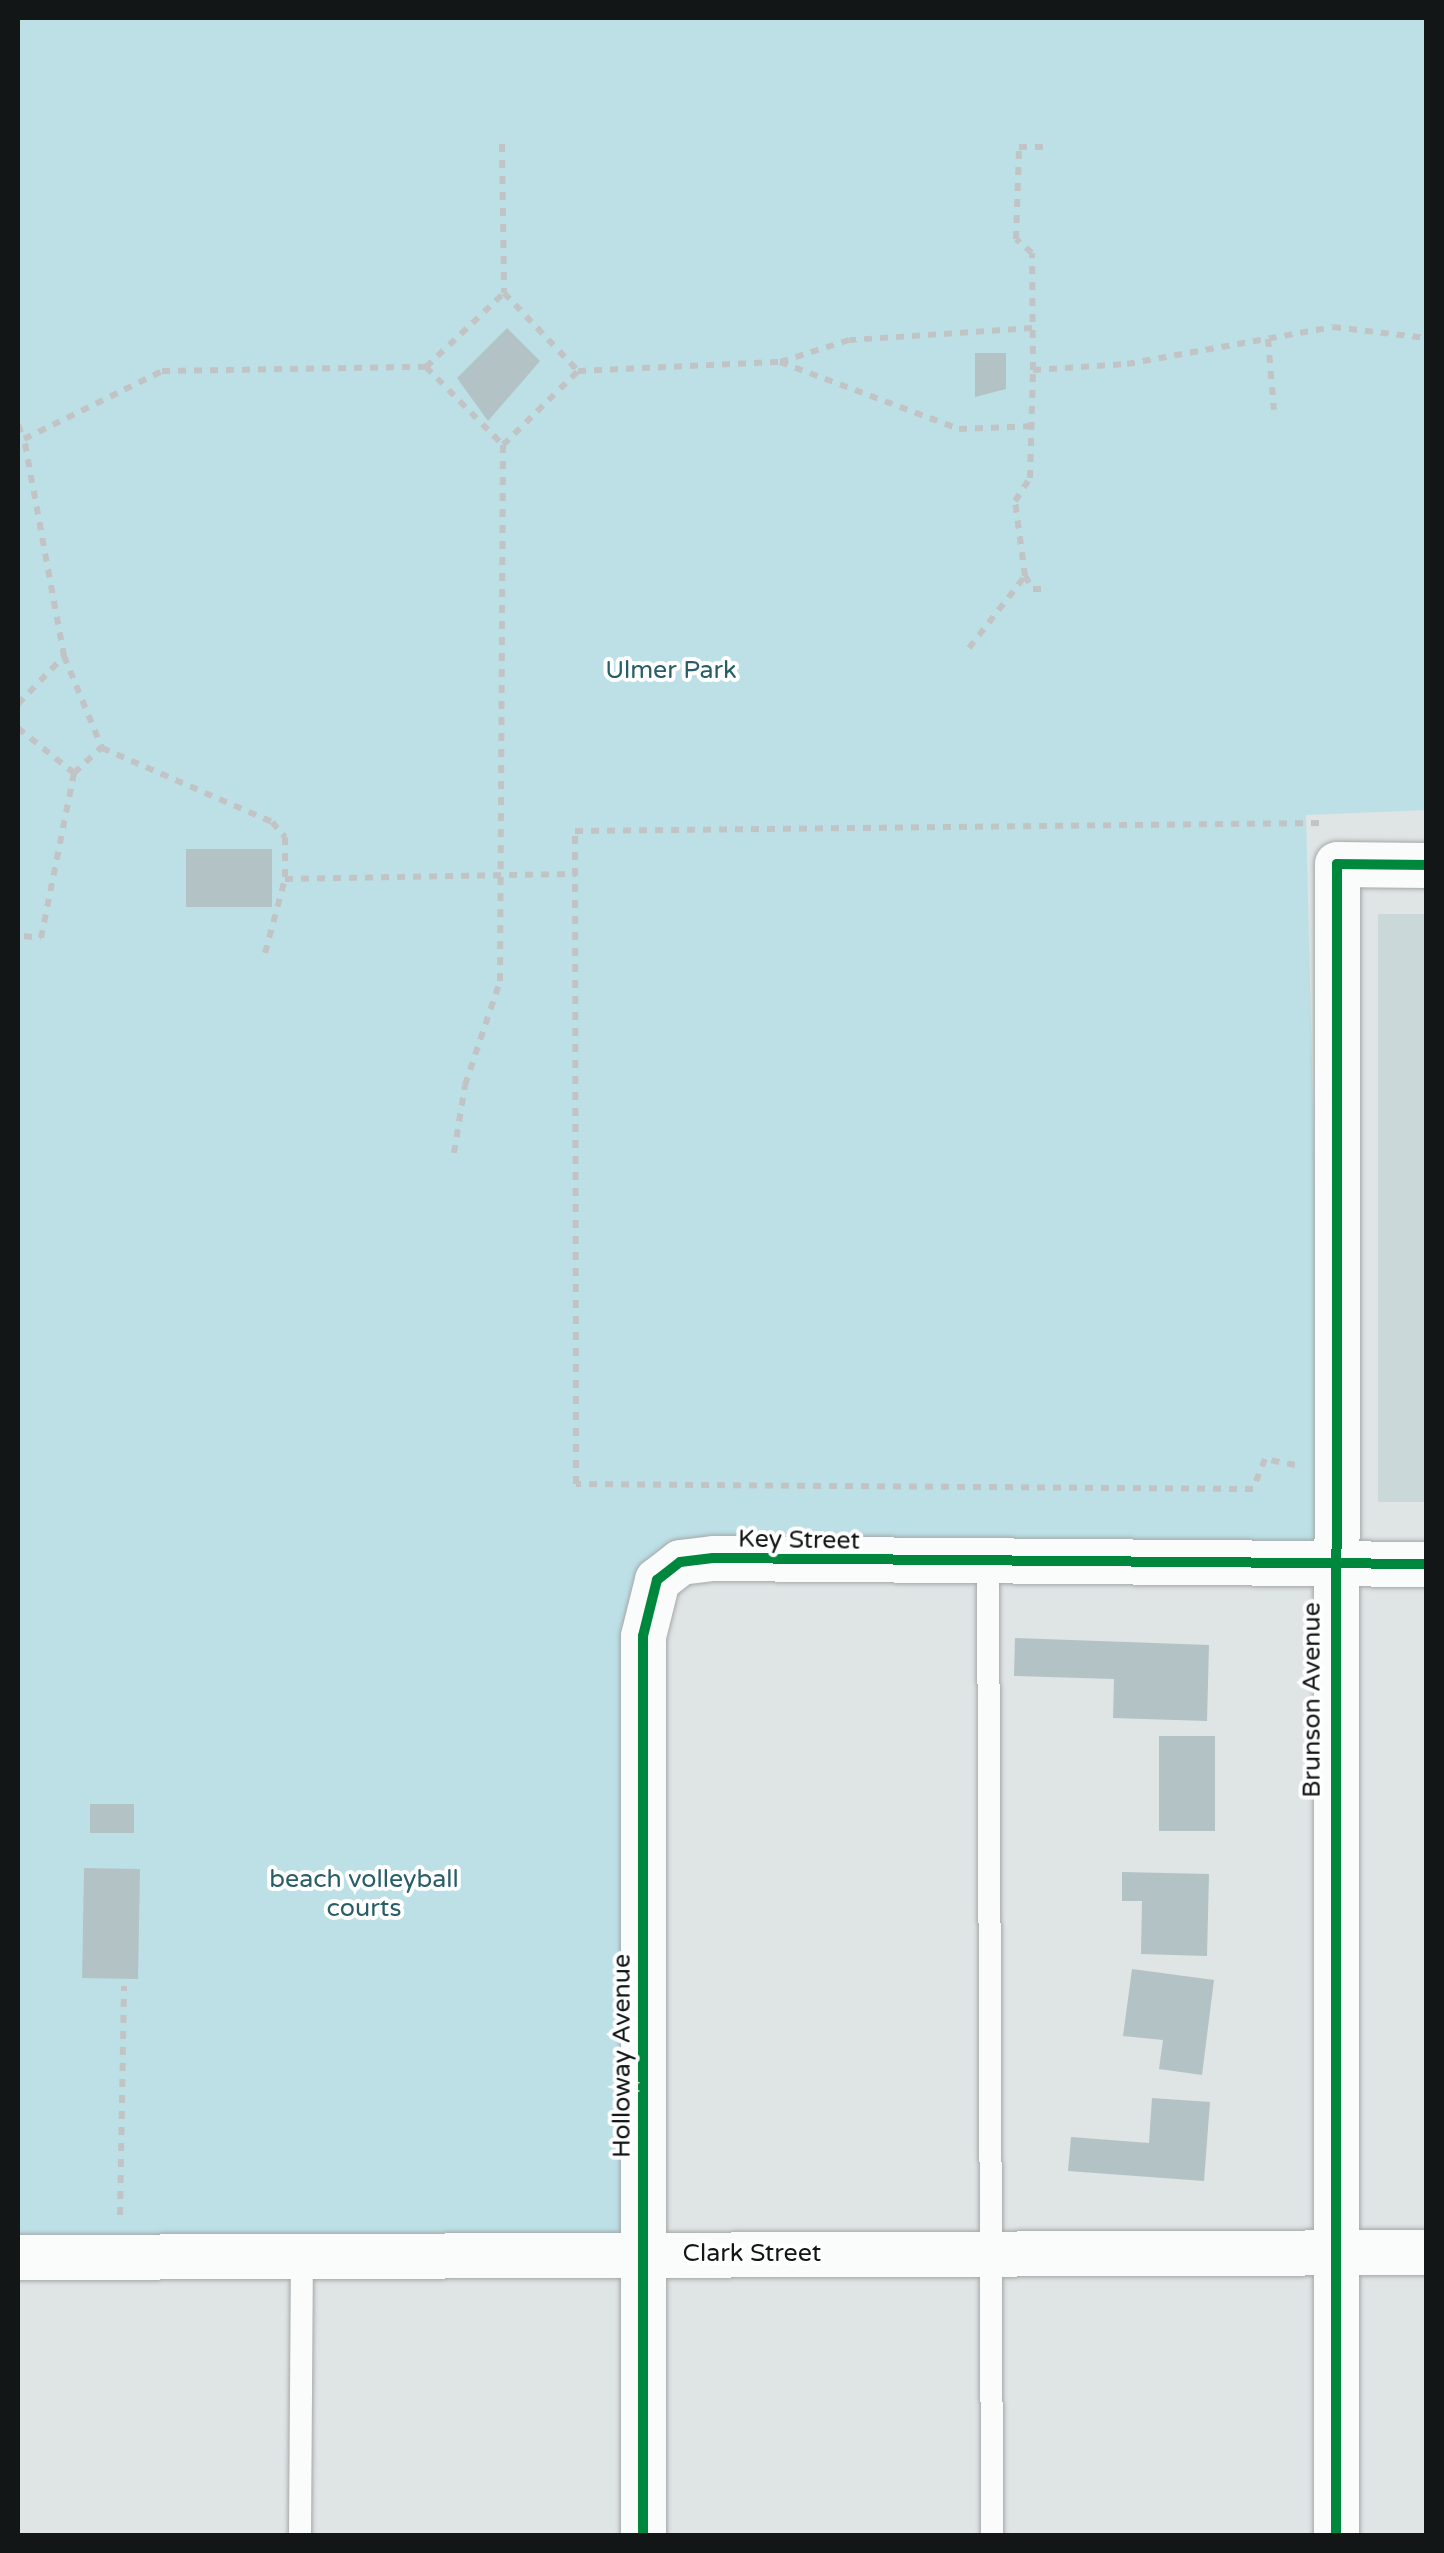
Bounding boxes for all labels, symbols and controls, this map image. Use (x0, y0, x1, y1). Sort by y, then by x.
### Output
park label: Ulmer Park (605, 655, 737, 685)
street label: Key Street (738, 1524, 860, 1556)
street label: Brunson Avenue (1297, 1602, 1327, 1798)
park label: beach volleyball courts (269, 1865, 459, 1924)
street label: Holloway Avenue (607, 1954, 637, 2158)
street label: Clark Street (683, 2238, 821, 2268)

